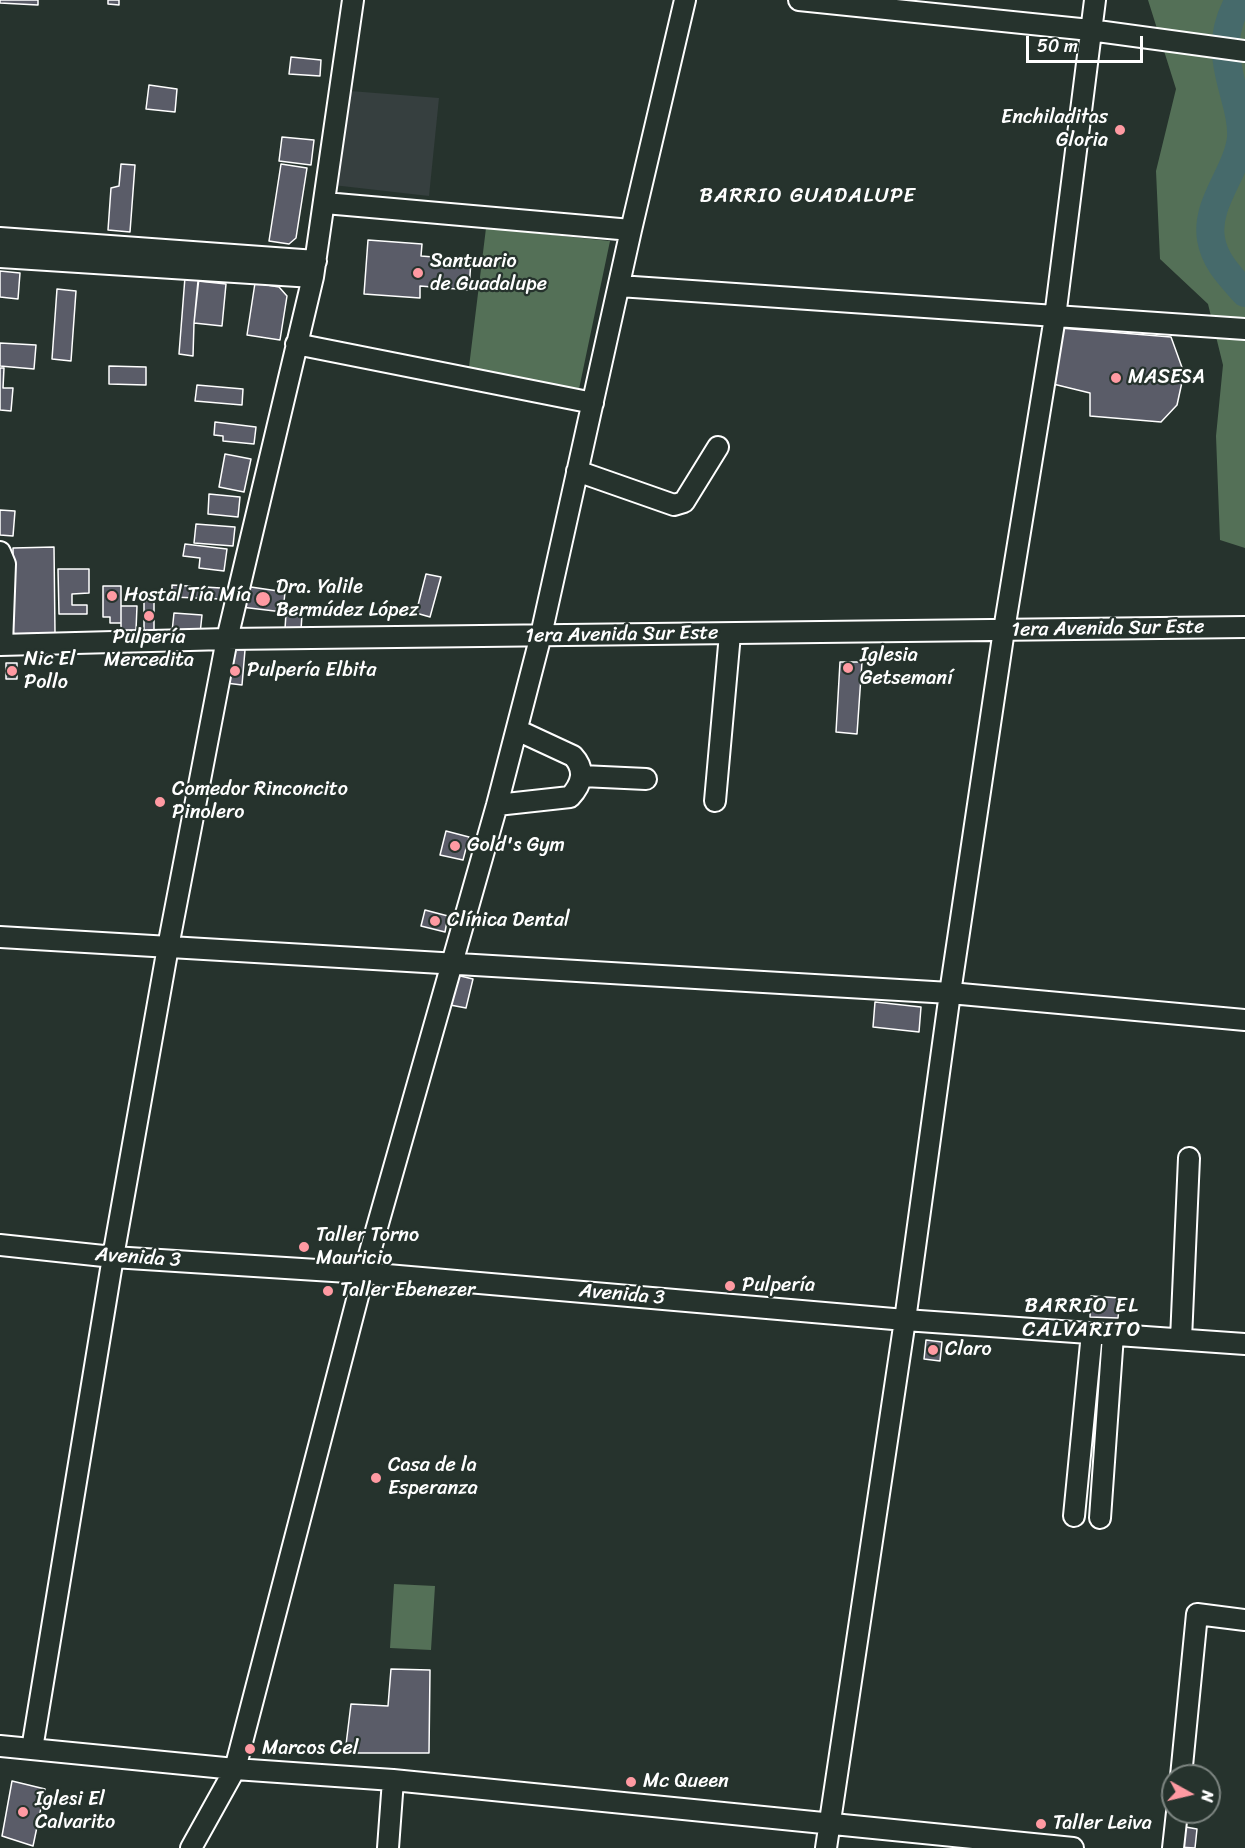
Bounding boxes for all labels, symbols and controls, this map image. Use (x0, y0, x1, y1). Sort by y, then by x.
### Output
scale bar (1029, 24, 1146, 62)
text: 50 m (1037, 30, 1078, 62)
place label: Enchiladitas Gloria (1001, 106, 1108, 153)
marker: Enchiladitas Gloria (1113, 123, 1127, 137)
district label: BARRIO GUADALUPE (700, 184, 916, 210)
place label: Santuario de Guadalupe (430, 250, 547, 297)
marker: Santuario de Guadalupe (411, 266, 425, 280)
place label: MASESA (1128, 366, 1205, 390)
marker: MASESA (1109, 371, 1123, 385)
place label: Dra. Yalile Bermúdez López (276, 576, 418, 623)
place label: Hostal Tía Mía (124, 584, 251, 608)
marker: Hostal Tía Mía (105, 589, 119, 603)
marker: Dra. Yalile Bermúdez López (254, 590, 272, 608)
marker: Pulpería Mercedita (142, 609, 156, 623)
street label: 1era Avenida Sur Este (1011, 615, 1205, 643)
street label: 1era Avenida Sur Este (525, 621, 719, 649)
place label: Pulpería Mercedita (104, 626, 194, 673)
place label: Iglesia Getsemaní (860, 644, 953, 691)
place label: Nic El Pollo (24, 648, 75, 695)
place label: Pulpería Elbita (247, 659, 376, 683)
marker: Iglesia Getsemaní (841, 661, 855, 675)
marker: Nic El Pollo (5, 664, 19, 678)
marker: Pulpería Elbita (228, 664, 242, 678)
place label: Comedor Rinconcito Pinolero (172, 778, 348, 825)
marker: Comedor Rinconcito Pinolero (153, 795, 167, 809)
place label: Gold's Gym (467, 834, 565, 858)
marker: Gold's Gym (448, 839, 462, 853)
place label: Clínica Dental (447, 909, 570, 933)
marker: Clínica Dental (428, 914, 442, 928)
place label: Taller Torno Mauricio (316, 1224, 419, 1271)
marker: Taller Torno Mauricio (297, 1240, 311, 1254)
street label: Avenida 3 (94, 1243, 182, 1273)
place label: Pulpería (742, 1274, 815, 1298)
place label: Taller Ebenezer (340, 1279, 475, 1303)
street label: Avenida 3 (578, 1279, 666, 1311)
marker: Pulpería (723, 1279, 737, 1293)
marker: Taller Ebenezer (321, 1284, 335, 1298)
district label: BARRIO EL CALVARITO (1022, 1294, 1142, 1344)
place label: Claro (945, 1338, 992, 1362)
marker: Claro (926, 1343, 940, 1357)
place label: Casa de la Esperanza (388, 1454, 478, 1501)
marker: Casa de la Esperanza (369, 1471, 383, 1485)
place label: Marcos Cel (262, 1737, 359, 1761)
marker: Marcos Cel (243, 1742, 257, 1756)
north arrow (1161, 1764, 1221, 1824)
place label: Mc Queen (643, 1770, 729, 1794)
marker: Mc Queen (624, 1775, 638, 1789)
place label: Iglesi El Calvarito (35, 1788, 115, 1835)
text: N (1192, 1789, 1222, 1804)
marker: Iglesi El Calvarito (16, 1805, 30, 1819)
place label: Taller Leiva (1053, 1812, 1152, 1836)
marker: Taller Leiva (1034, 1817, 1048, 1831)

